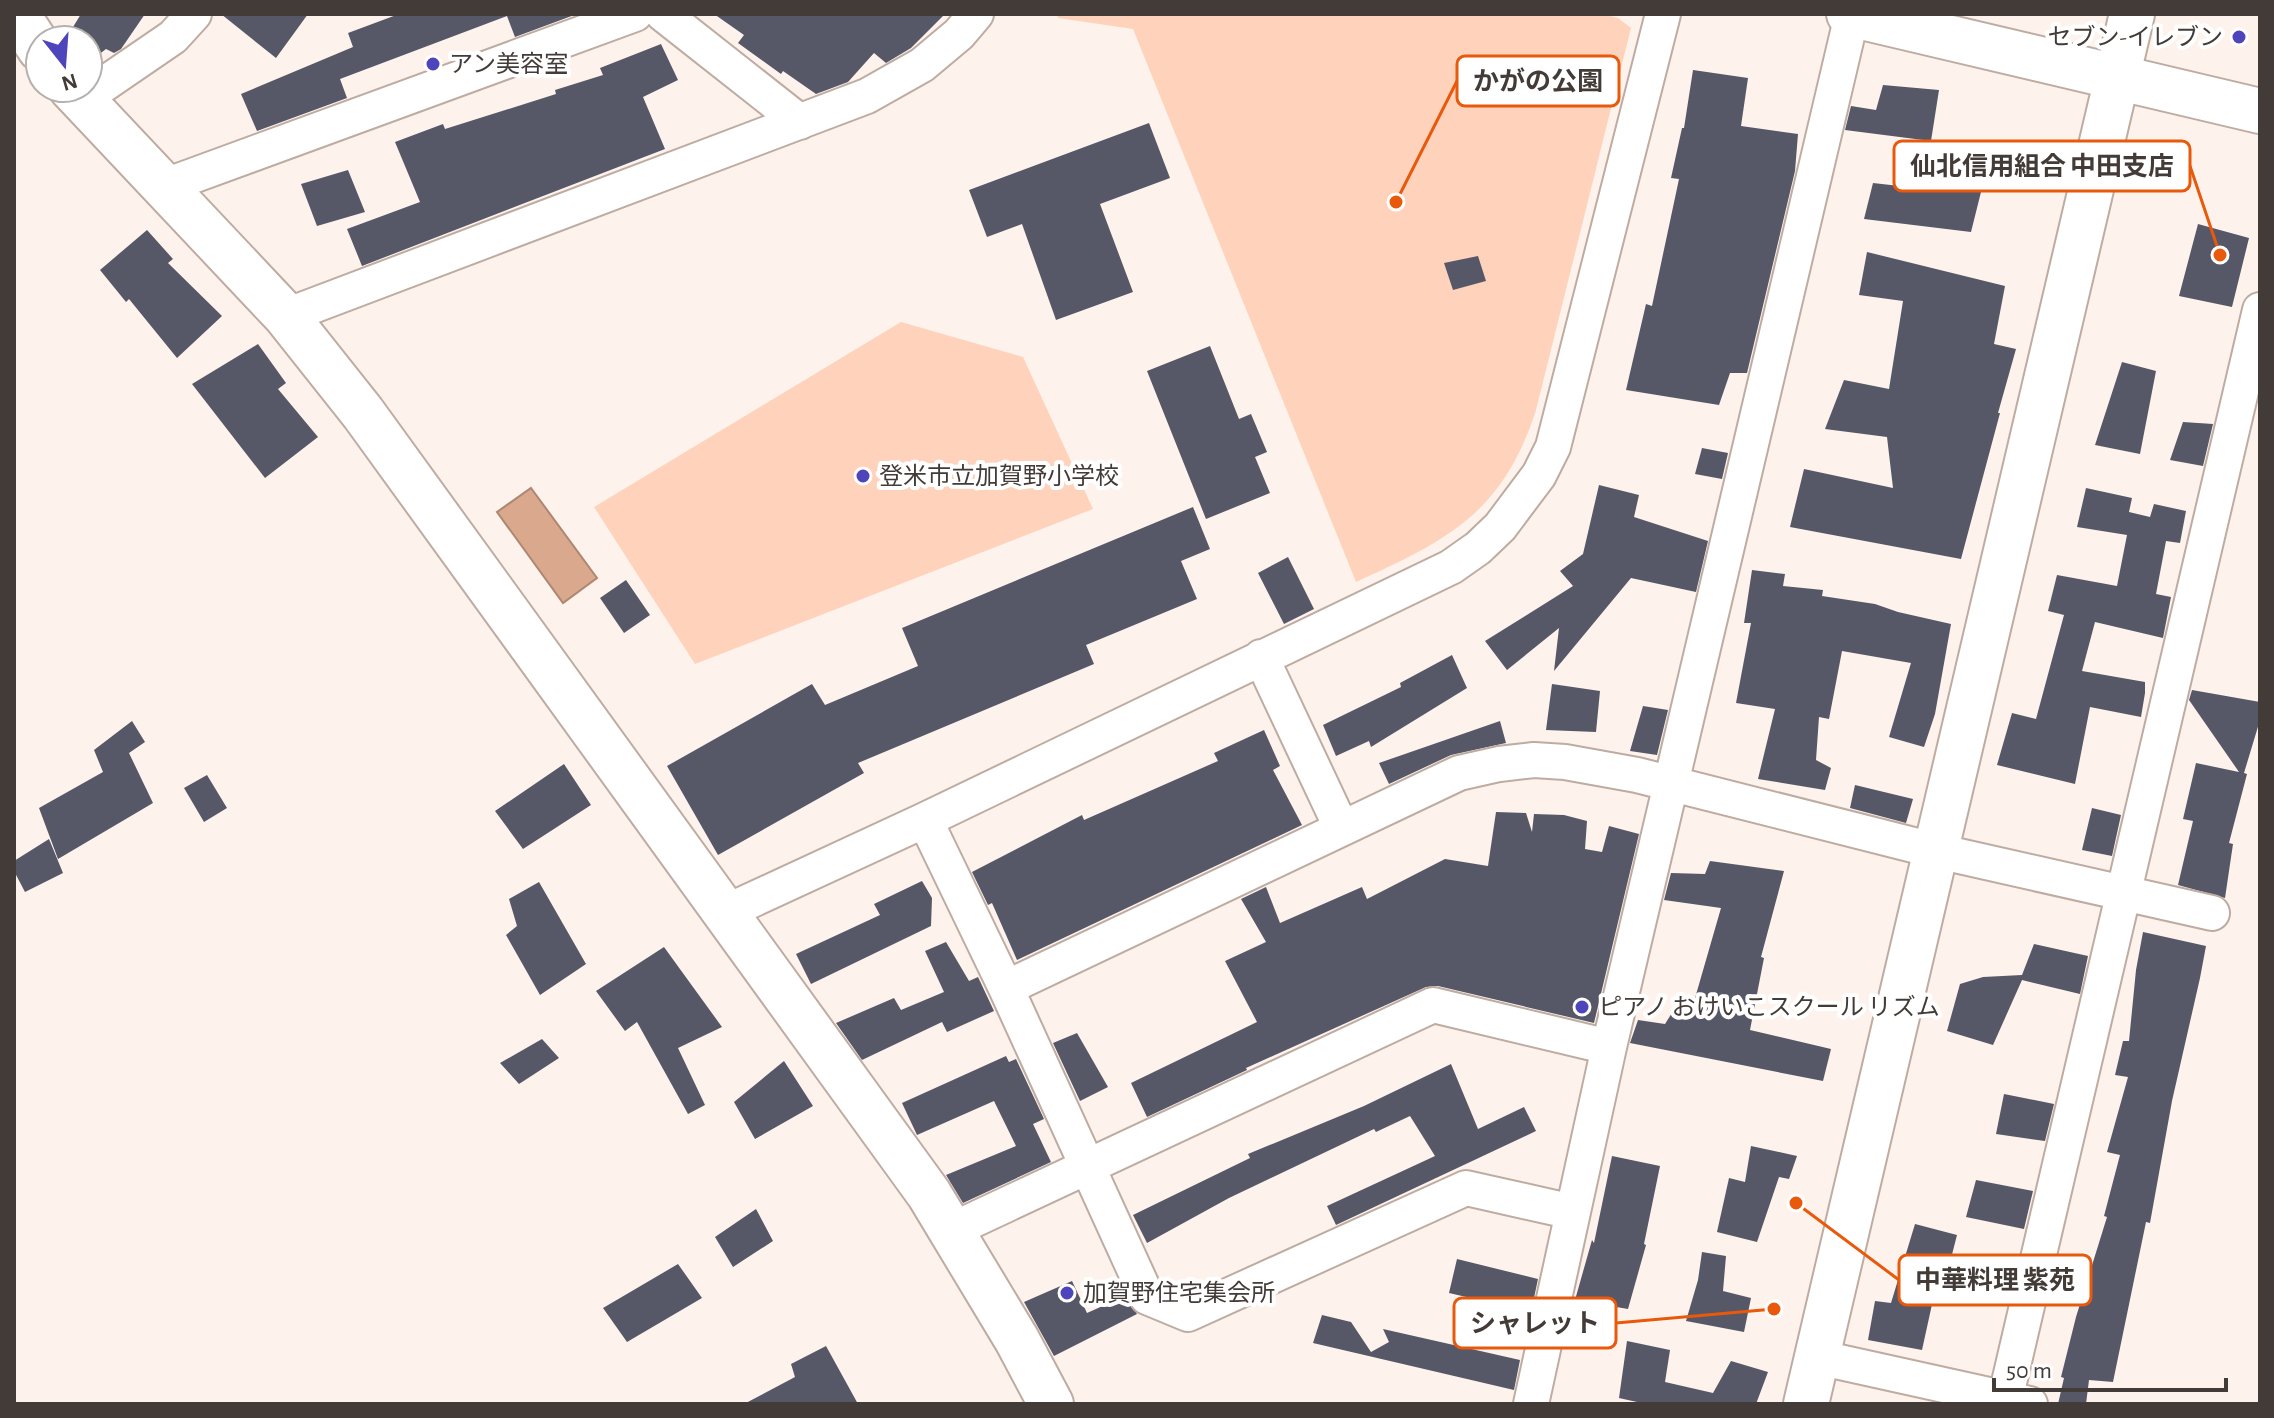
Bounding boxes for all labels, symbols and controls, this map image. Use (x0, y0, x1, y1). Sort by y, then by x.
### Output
north arrow (24, 24, 104, 104)
place label: セブン-イレブン (2048, 24, 2223, 50)
marker: セブン-イレブン (2230, 28, 2248, 46)
place label: アン美容室 (449, 51, 568, 77)
marker: アン美容室 (424, 55, 442, 73)
callout: かがの公園 (1457, 56, 1619, 106)
text: かがの公園 (1473, 67, 1603, 95)
text: N (59, 69, 80, 95)
callout: 仙北信用組合 中田支店 (1894, 141, 2190, 191)
text: 仙北信用組合 中田支店 (1910, 152, 2174, 180)
place label: 登米市立加賀野小学校 (879, 463, 1119, 489)
marker: 登米市立加賀野小学校 (854, 467, 872, 485)
place label: ピアノ おけいこスクール リズム (1598, 994, 1940, 1020)
marker: ピアノ おけいこスクール リズム (1573, 998, 1591, 1016)
callout: 中華料理 紫苑 (1899, 1255, 2091, 1305)
text: 中華料理 紫苑 (1915, 1266, 2075, 1294)
place label: 加賀野住宅集会所 (1083, 1280, 1275, 1306)
marker: 加賀野住宅集会所 (1058, 1284, 1076, 1302)
callout: シャレット (1454, 1298, 1616, 1348)
text: シャレット (1470, 1311, 1600, 1337)
scale bar (1994, 1342, 2226, 1392)
text: 50 m (2006, 1359, 2052, 1383)

